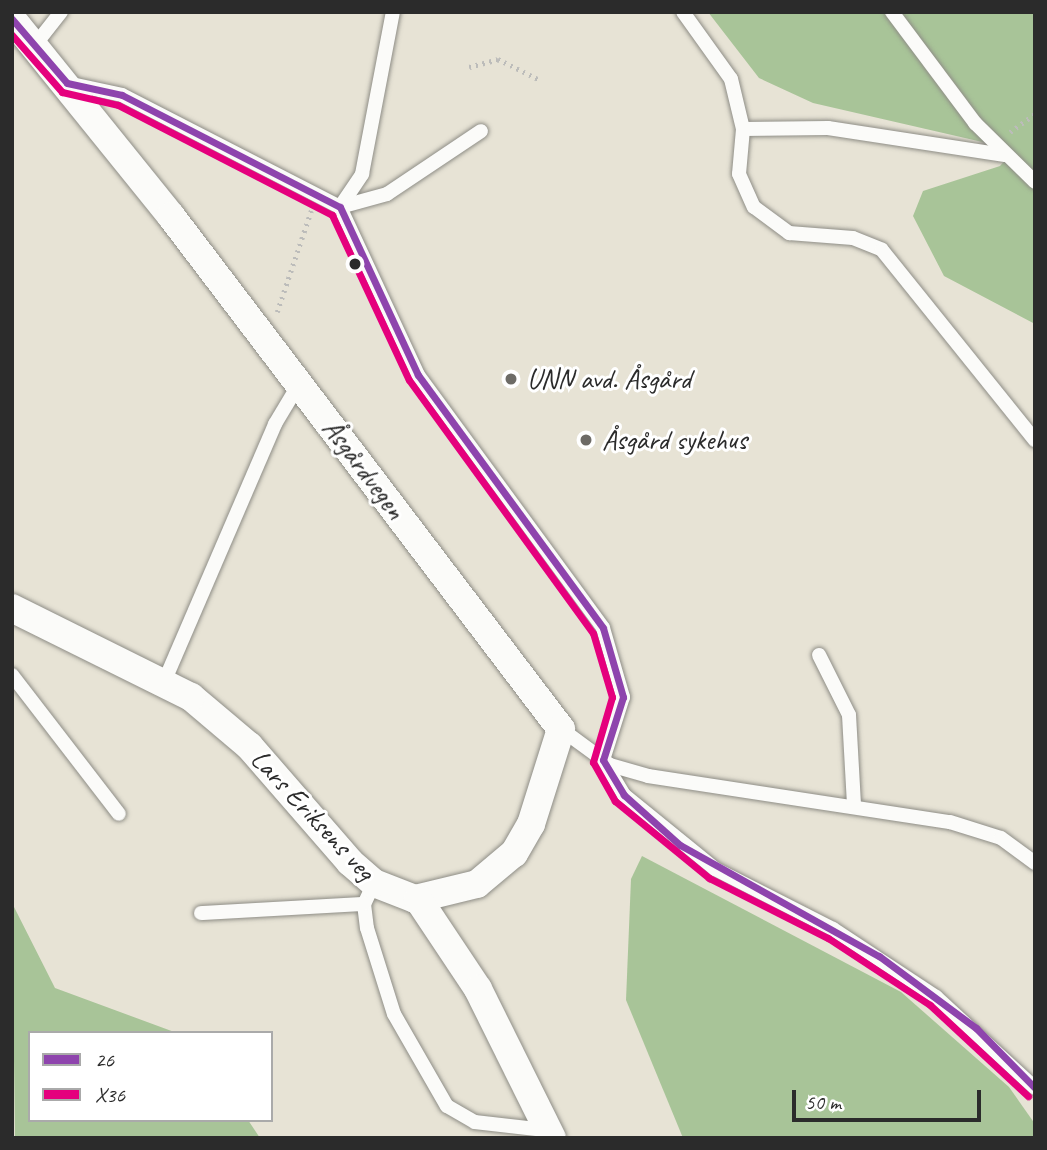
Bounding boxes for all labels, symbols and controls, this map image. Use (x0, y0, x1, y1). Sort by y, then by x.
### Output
unlabelled marker (348, 257, 362, 271)
place label: UNN avd. Åsgård (527, 362, 691, 396)
marker: UNN avd. Åsgård (501, 369, 521, 389)
street label: Åsgårdvegen (315, 412, 413, 526)
place label: Åsgård sykehus (602, 423, 747, 457)
marker: Åsgård sykehus (576, 430, 596, 450)
street label: Lars Eriksens veg (244, 742, 382, 888)
legend (28, 1031, 273, 1122)
text: 26 (95, 1047, 114, 1073)
scale bar (795, 1076, 984, 1120)
text: X36 (95, 1082, 125, 1108)
text: 50 m (805, 1089, 841, 1115)

